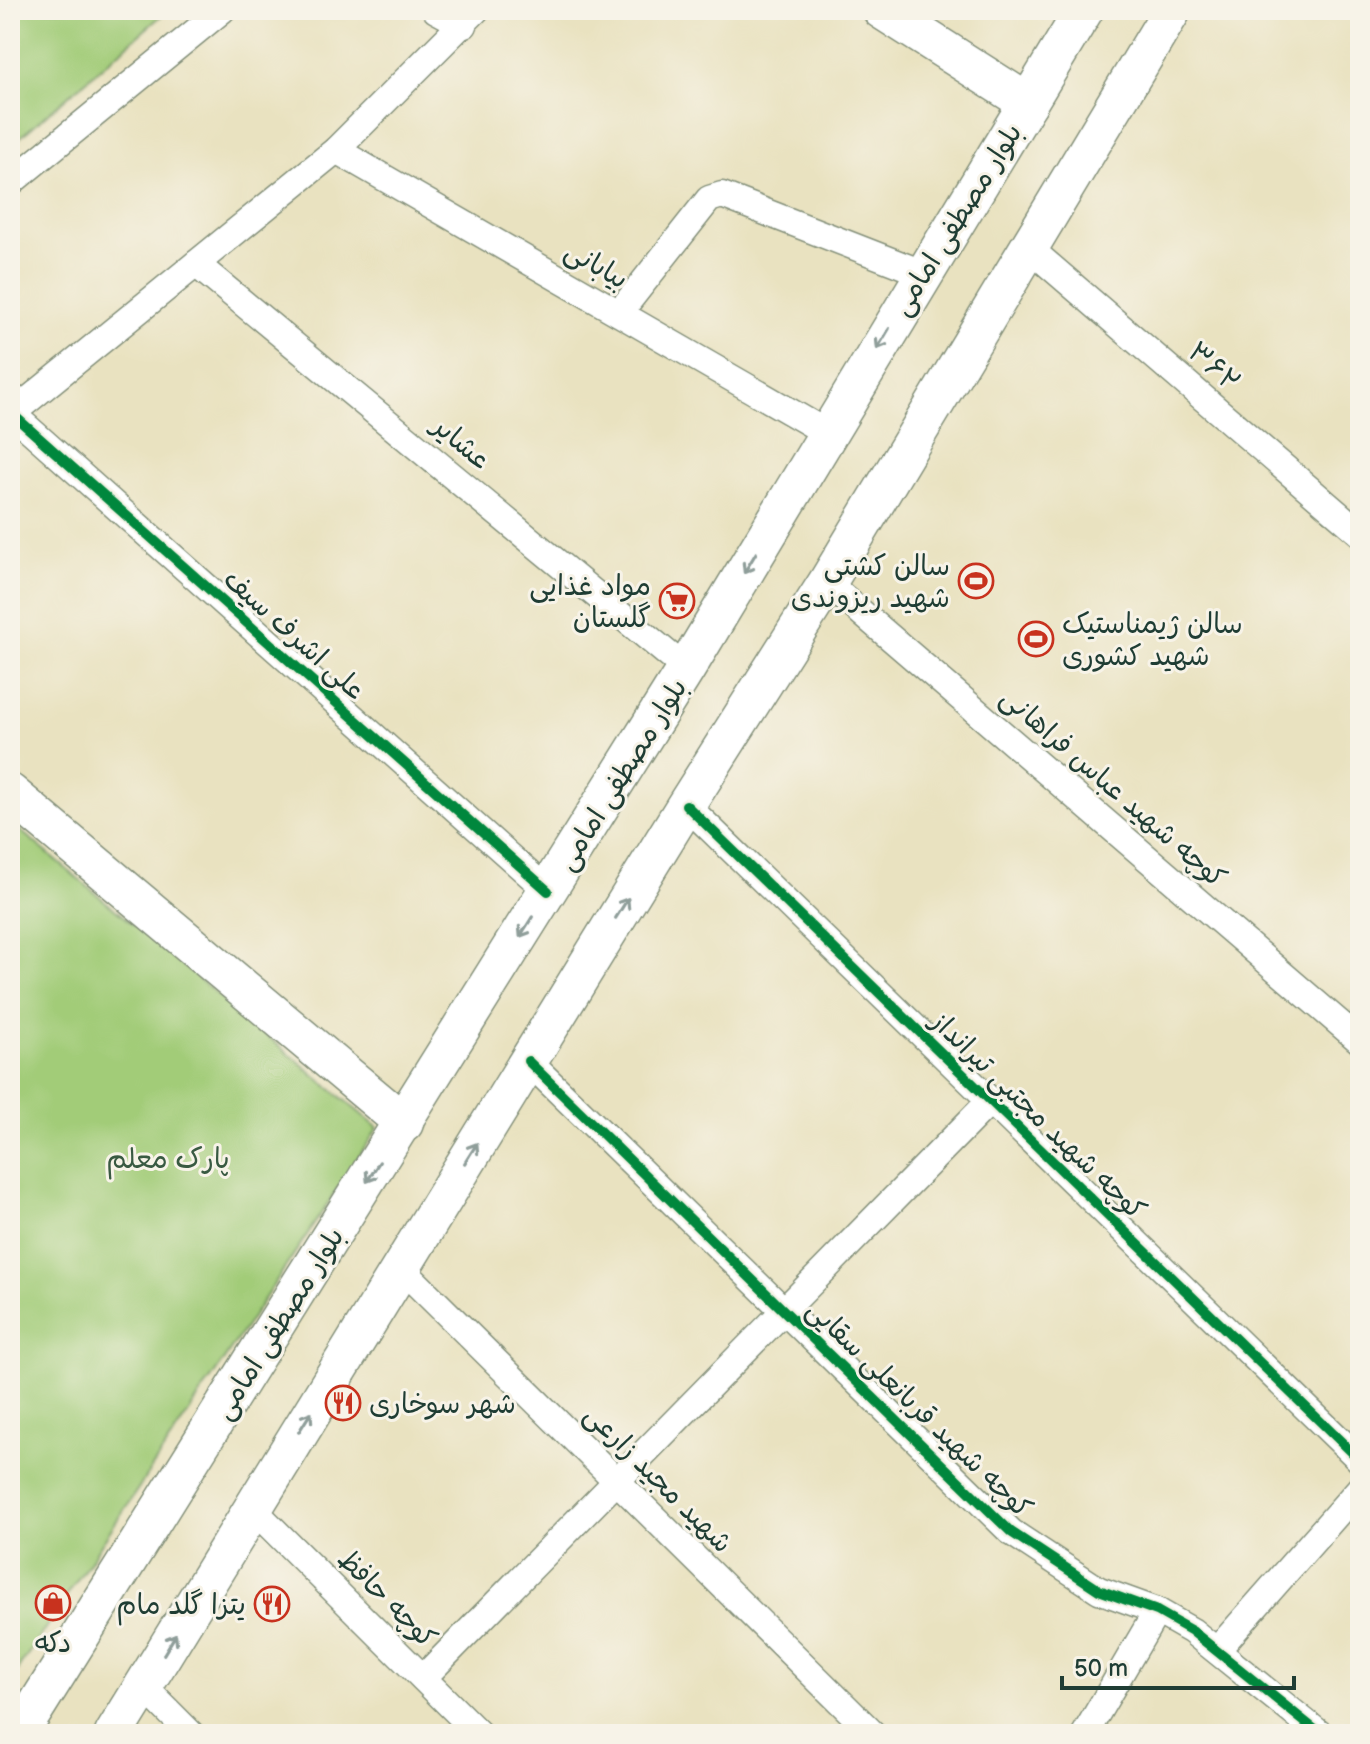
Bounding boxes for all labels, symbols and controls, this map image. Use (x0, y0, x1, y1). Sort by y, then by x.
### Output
street label: بلوار مصطفی امامی (885, 118, 1030, 322)
street label: بیابانی (559, 234, 634, 296)
one-way arrow (875, 327, 891, 350)
street label: ۳۶۲ (1181, 335, 1247, 399)
street label: عشایر (424, 408, 497, 477)
place label: سالن کشتی شهید ریزوندی (791, 550, 950, 615)
one-way arrow (742, 551, 758, 574)
sports icon: سالن کشتی شهید ریزوندی (957, 562, 995, 600)
street label: علی اشرف سیف (216, 563, 372, 707)
place label: مواد غذایی گلستان (529, 570, 651, 635)
supermarket icon: مواد غذایی گلستان (658, 582, 696, 620)
place label: سالن ژیمناستیک شهید کشوری (1062, 608, 1243, 673)
sports icon: سالن ژیمناستیک شهید کشوری (1017, 620, 1055, 658)
street label: بلوار مصطفی امامی (550, 673, 695, 877)
street label: کوچه شهید عباس فراهانی (993, 681, 1233, 895)
one-way arrow (615, 897, 631, 920)
one-way arrow (517, 915, 533, 938)
street label: کوچه شهید مجتبی تیرانداز (922, 1004, 1152, 1227)
one-way arrow (463, 1142, 479, 1165)
park label: پارک معلم (106, 1143, 230, 1180)
one-way arrow (365, 1160, 381, 1182)
street label: بلوار مصطفی امامی (207, 1222, 352, 1426)
street label: کوچه شهید قربانعلی سقایی (799, 1293, 1038, 1525)
restaurant icon: شهر سوخاری (324, 1384, 362, 1422)
place label: شهر سوخاری (369, 1388, 516, 1421)
street label: شهید مجید زارعی (577, 1398, 739, 1560)
one-way arrow (297, 1411, 313, 1434)
street label: کوچه حافظ (331, 1543, 443, 1655)
shop icon: دکه (34, 1584, 72, 1622)
restaurant icon: یتزا گلد مام (253, 1585, 291, 1623)
place label: یتزا گلد مام (116, 1588, 246, 1626)
place label: دکه (35, 1627, 71, 1660)
one-way arrow (162, 1633, 178, 1656)
scale bar (1062, 1640, 1294, 1690)
text: 50 m (1074, 1654, 1128, 1683)

